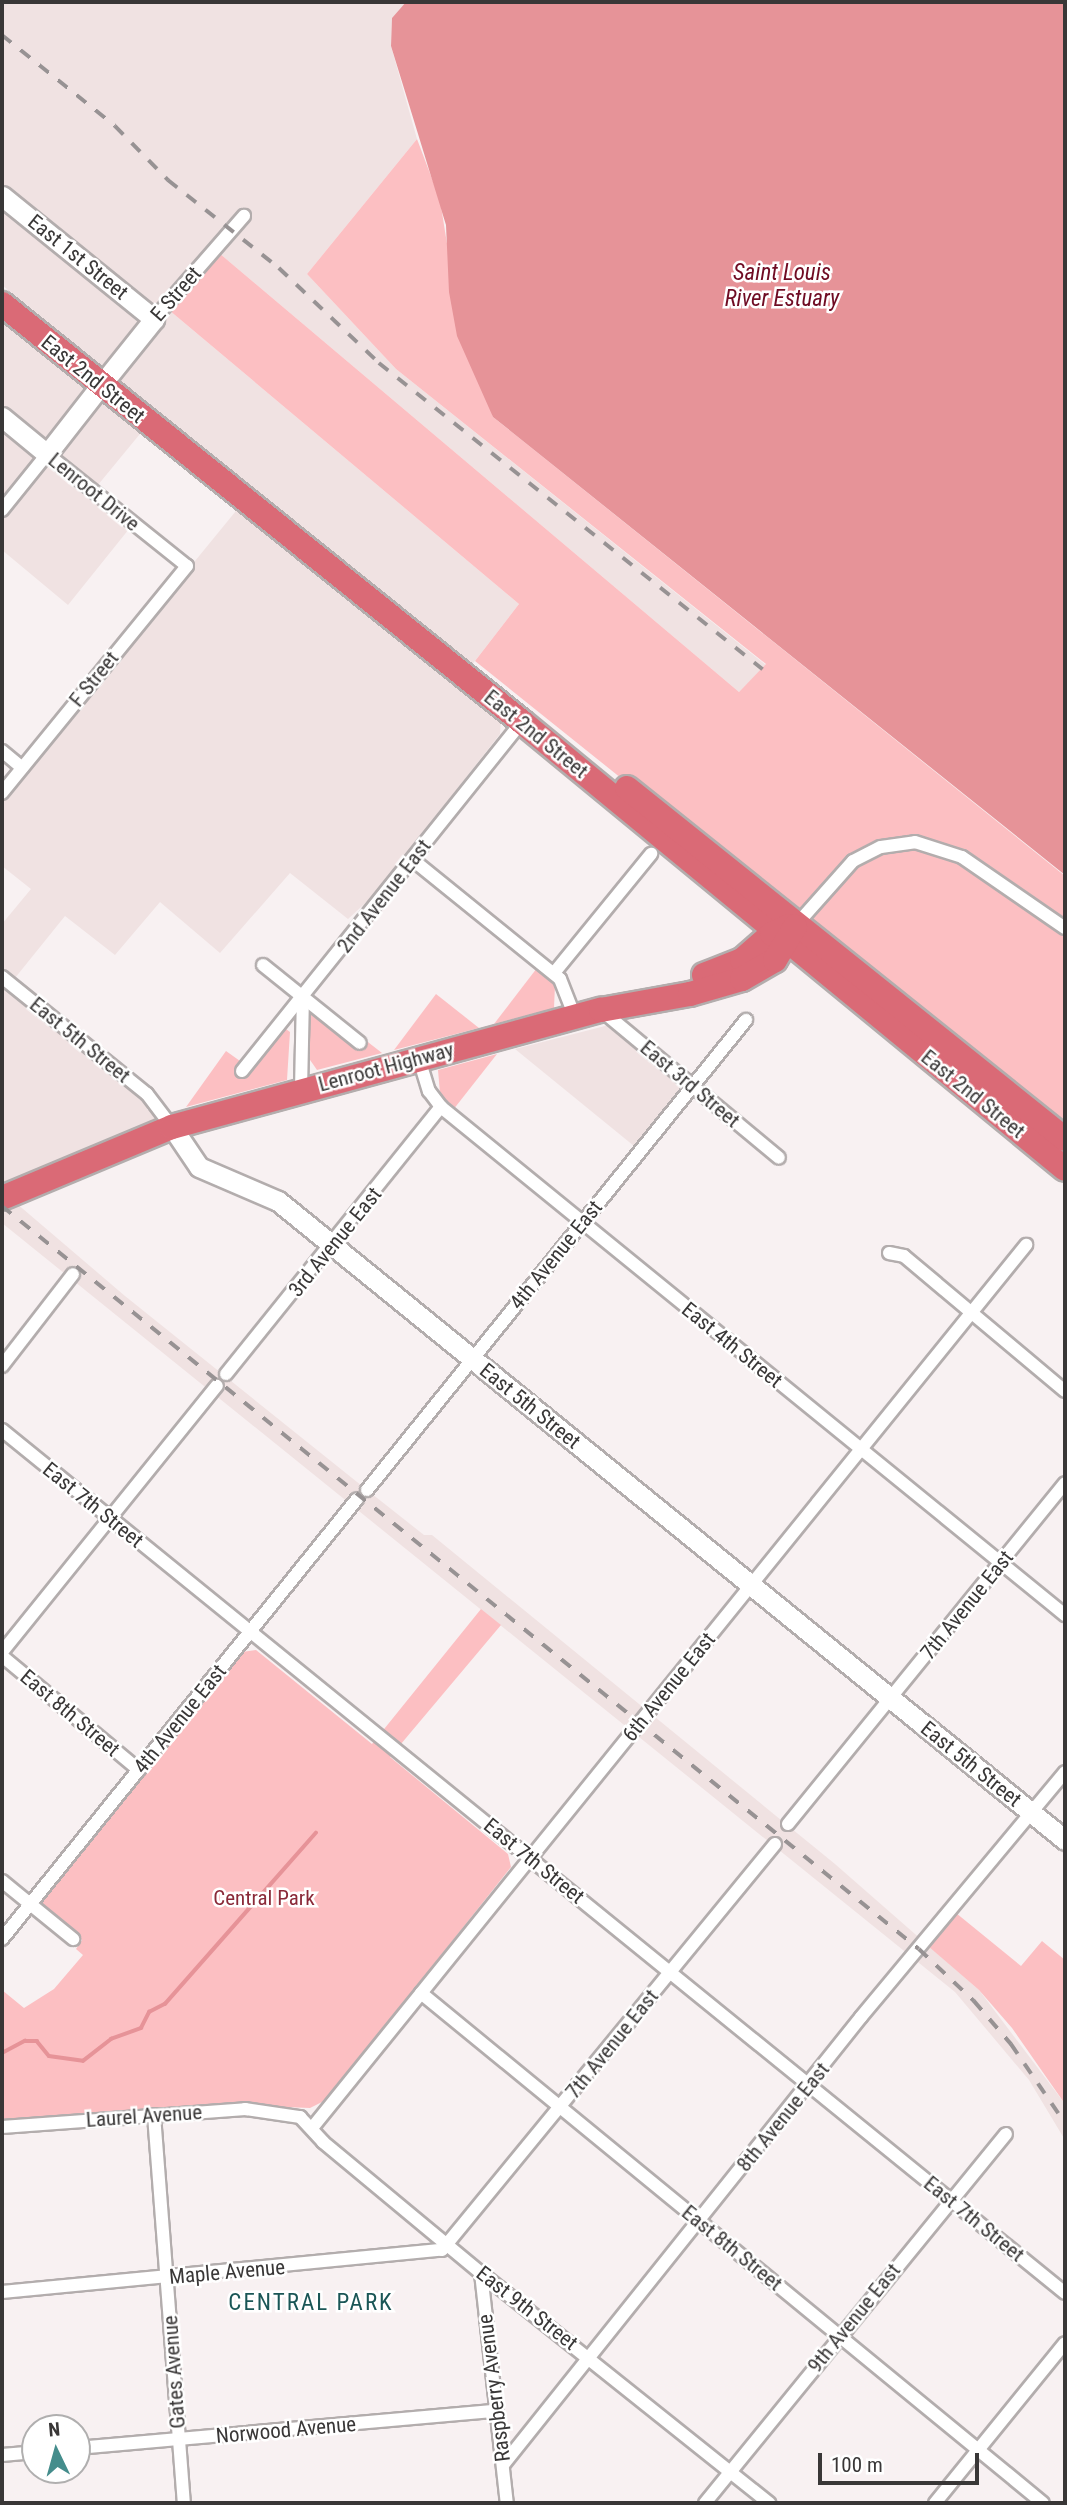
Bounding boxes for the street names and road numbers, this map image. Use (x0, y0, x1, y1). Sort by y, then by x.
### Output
street label: East 1st Street (23, 209, 133, 305)
street label: E Street (145, 261, 207, 327)
street label: East 2nd Street (36, 330, 150, 428)
street label: Lenroot Drive (43, 448, 145, 536)
street label: F Street (64, 646, 124, 712)
street label: East 2nd Street (479, 685, 593, 783)
street label: 2nd Avenue East (332, 834, 436, 958)
street label: East 5th Street (25, 992, 135, 1088)
street label: East 3rd Street (635, 1035, 745, 1133)
street label: Lenroot Highway (316, 1037, 456, 1097)
street label: East 2nd Street (916, 1045, 1030, 1143)
street label: 3rd Avenue East (283, 1182, 387, 1302)
street label: 4th Avenue East (504, 1195, 608, 1315)
street label: East 4th Street (677, 1297, 787, 1393)
street label: East 5th Street (475, 1358, 585, 1454)
street label: East 7th Street (38, 1457, 148, 1553)
street label: 7th Avenue East (915, 1545, 1019, 1665)
street label: 6th Avenue East (617, 1627, 721, 1747)
street label: 4th Avenue East (128, 1659, 232, 1779)
street label: East 8th Street (15, 1664, 125, 1762)
street label: East 5th Street (916, 1716, 1026, 1812)
street label: East 7th Street (479, 1813, 589, 1909)
street label: 7th Avenue East (560, 1984, 664, 2104)
street label: 8th Avenue East (731, 2057, 835, 2177)
street label: Laurel Avenue (85, 2099, 203, 2133)
street label: East 7th Street (919, 2171, 1029, 2267)
street label: East 8th Street (677, 2200, 787, 2296)
street label: Maple Avenue (168, 2254, 286, 2290)
street label: 9th Avenue East (802, 2258, 906, 2378)
street label: East 9th Street (471, 2261, 583, 2355)
street label: Raspberry Avenue (472, 2313, 516, 2463)
street label: Gates Avenue (157, 2315, 191, 2429)
street label: Norwood Avenue (215, 2411, 357, 2449)

